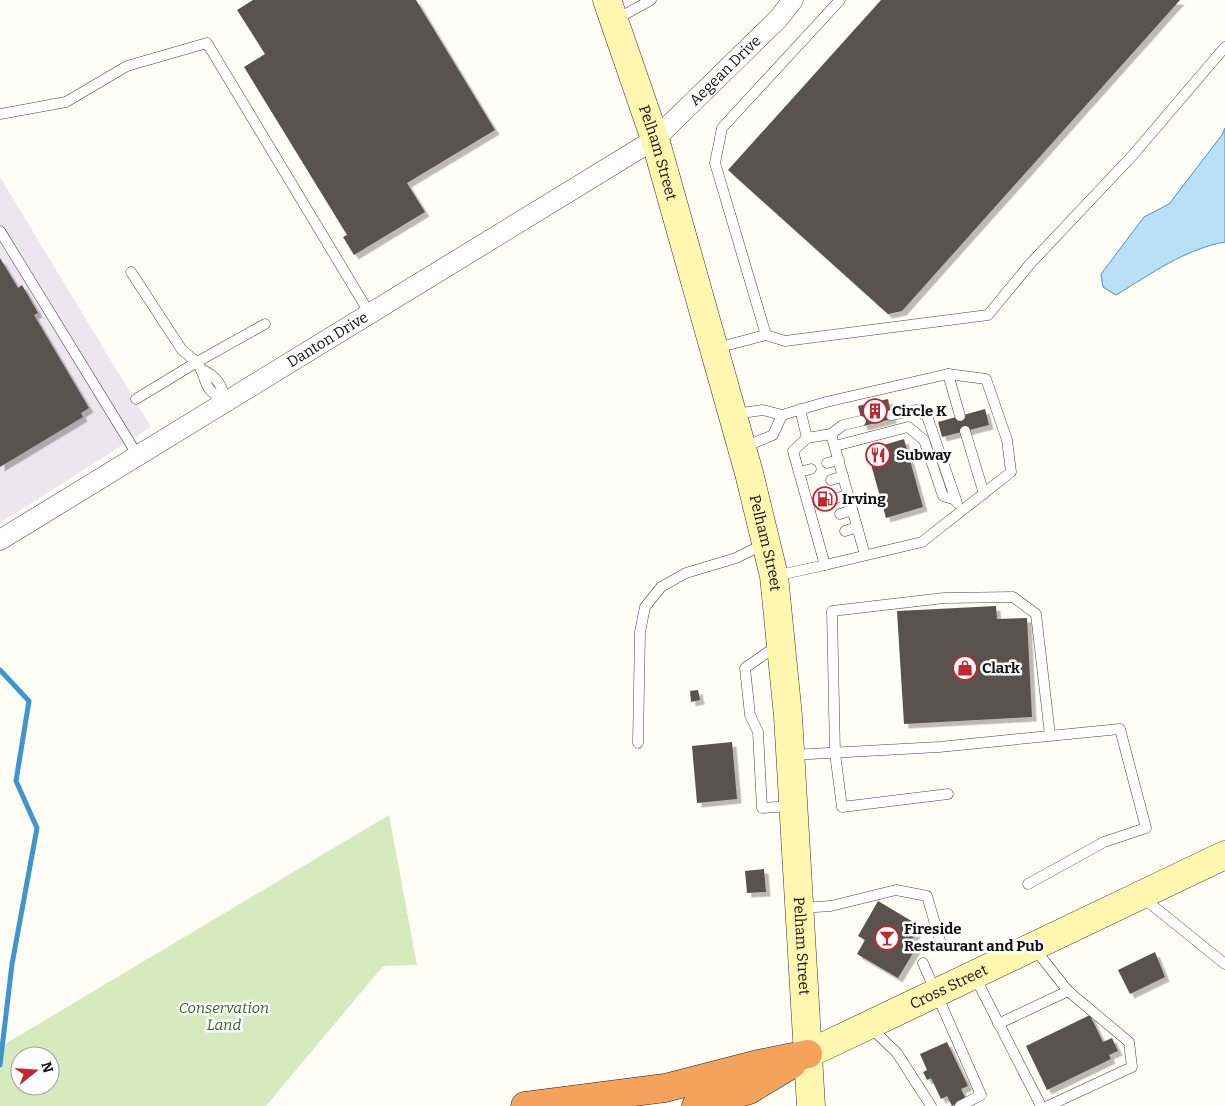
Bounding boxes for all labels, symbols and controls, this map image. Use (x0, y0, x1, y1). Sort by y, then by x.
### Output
street label: Aegean Drive (686, 32, 765, 109)
street label: Pelham Street (635, 103, 681, 203)
street label: Danton Drive (284, 308, 371, 371)
building icon: Circle K (862, 398, 888, 424)
place label: Circle K (892, 402, 947, 420)
restaurant icon: Subway (865, 442, 891, 468)
place label: Subway (896, 446, 952, 464)
fuel station icon: Irving (812, 486, 838, 512)
place label: Irving (842, 490, 886, 508)
street label: Pelham Street (746, 493, 785, 593)
shop icon: Clark (952, 655, 978, 681)
place label: Clark (982, 659, 1020, 677)
street label: Pelham Street (790, 896, 813, 996)
place label: Fireside Restaurant and Pub (904, 920, 1044, 955)
bar icon: Fireside Restaurant and Pub (874, 925, 900, 951)
street label: Cross Street (907, 960, 991, 1013)
park label: Conservation Land (179, 999, 269, 1034)
north arrow (10, 1046, 60, 1096)
text: N (37, 1060, 57, 1075)

